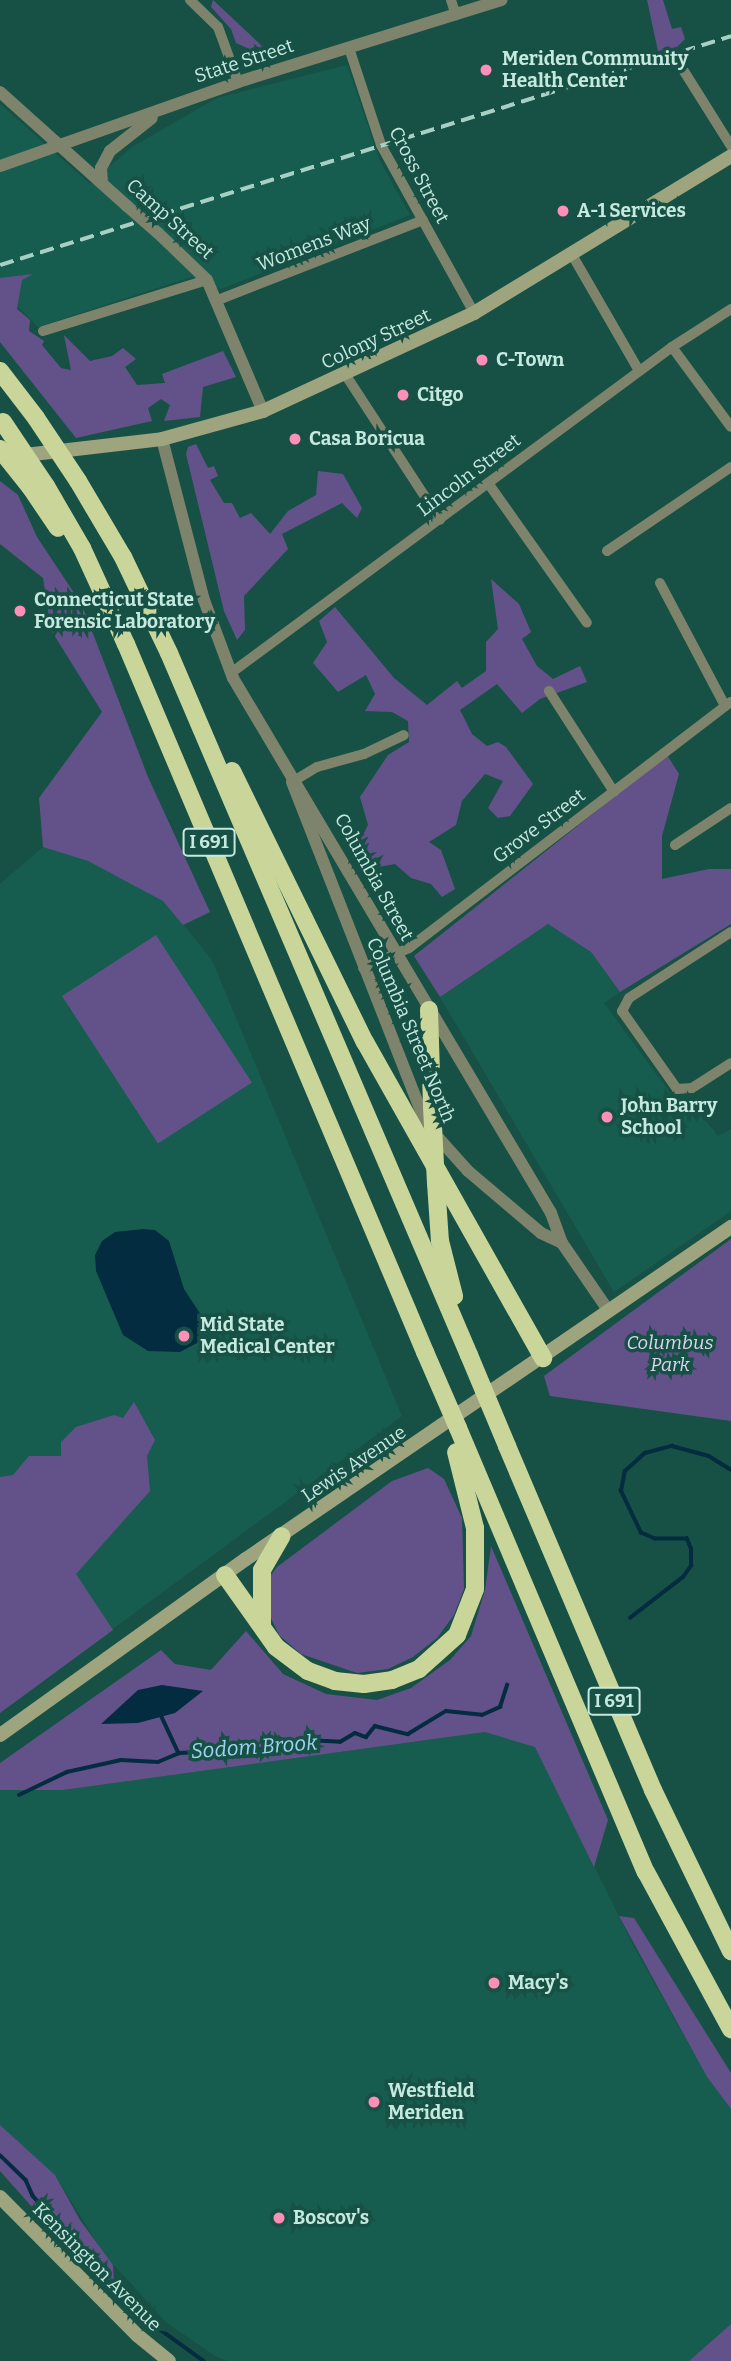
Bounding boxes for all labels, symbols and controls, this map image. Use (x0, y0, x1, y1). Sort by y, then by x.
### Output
street label: State Street (192, 34, 296, 88)
place label: Meriden Community Health Center (502, 48, 688, 92)
marker: Meriden Community Health Center (476, 60, 496, 80)
street label: Cross Street (384, 123, 454, 227)
street label: Camp Street (122, 174, 218, 264)
place label: A-1 Services (577, 200, 686, 222)
marker: A-1 Services (555, 203, 571, 219)
street label: Womens Way (254, 212, 374, 276)
street label: Colony Street (318, 304, 434, 374)
place label: C-Town (496, 349, 564, 371)
marker: C-Town (474, 352, 490, 368)
place label: Citgo (417, 384, 464, 406)
marker: Citgo (395, 387, 411, 403)
place label: Casa Boricua (309, 428, 425, 450)
street label: Lincoln Street (413, 429, 525, 521)
marker: Casa Boricua (287, 431, 303, 447)
place label: Connecticut State Forensic Laboratory (34, 589, 215, 633)
marker: Connecticut State Forensic Laboratory (12, 603, 28, 619)
street label: Grove Street (488, 784, 590, 868)
street label: Columbia Street (330, 809, 418, 945)
road number: I 691 (181, 828, 237, 856)
street label: Columbia Street North (362, 934, 460, 1126)
place label: John Barry School (621, 1095, 717, 1139)
marker: John Barry School (599, 1109, 615, 1125)
place label: Mid State Medical Center (200, 1314, 335, 1358)
marker: Mid State Medical Center (174, 1326, 194, 1346)
park label: Columbus Park (627, 1332, 713, 1376)
street label: Lewis Avenue (298, 1421, 410, 1507)
road number: I 691 (586, 1686, 642, 1716)
water label: Sodom Brook (190, 1730, 318, 1764)
place label: Macy's (508, 1972, 568, 1994)
marker: Macy's (486, 1975, 502, 1991)
place label: Westfield Meriden (388, 2080, 474, 2124)
marker: Westfield Meriden (366, 2094, 382, 2110)
street label: Kensington Avenue (28, 2198, 166, 2336)
place label: Boscov's (293, 2207, 369, 2229)
marker: Boscov's (271, 2210, 287, 2226)

